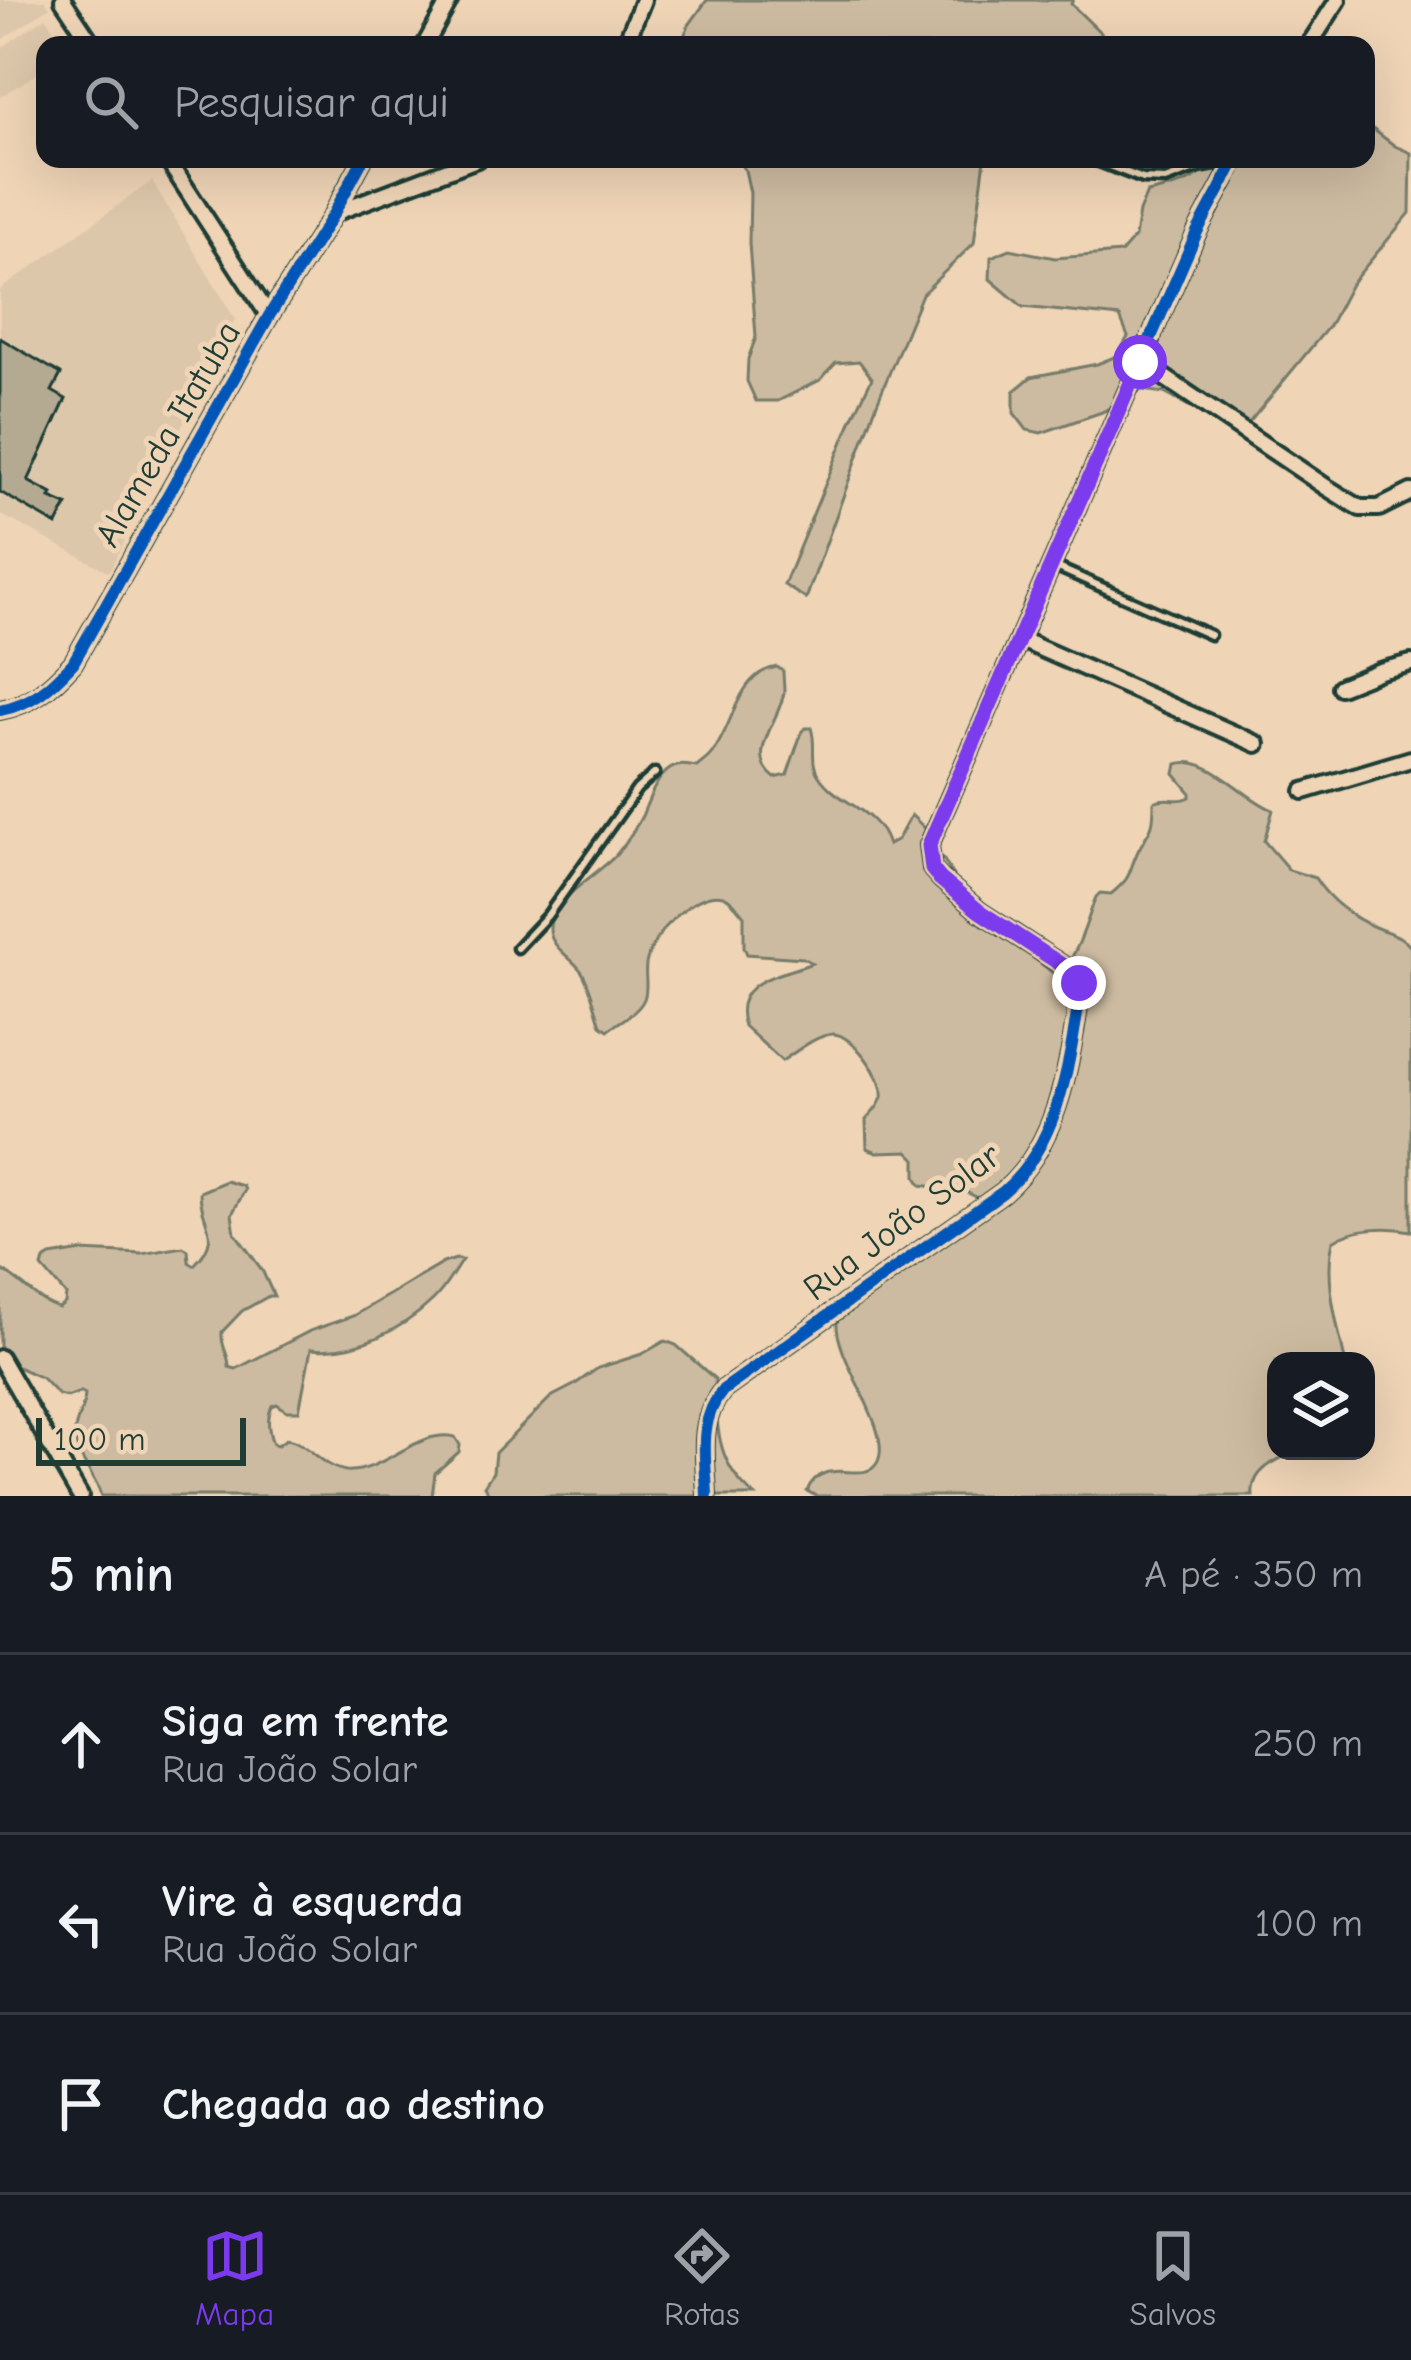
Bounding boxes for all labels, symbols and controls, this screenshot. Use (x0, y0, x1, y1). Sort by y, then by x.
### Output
search box (36, 36, 1375, 168)
icon: search (78, 69, 144, 135)
text: Pesquisar aqui (174, 76, 449, 128)
street label: Alameda Itatuba (87, 314, 249, 554)
route start (1113, 335, 1167, 389)
route end (1052, 956, 1106, 1010)
street label: Rua João Solar (796, 1134, 1009, 1309)
map controls (1267, 1352, 1375, 1460)
button: layers (1267, 1352, 1375, 1460)
scale bar (36, 1412, 246, 1465)
text: 100 m (54, 1420, 146, 1458)
text: 5 min (48, 1545, 174, 1604)
text: A pé · 350 m (1144, 1552, 1363, 1597)
text: Siga em frente (162, 1695, 449, 1747)
icon: ahead (48, 1711, 114, 1777)
text: 250 m (1252, 1721, 1363, 1766)
text: Rua João Solar (162, 1747, 417, 1792)
text: Vire à esquerda (162, 1875, 464, 1927)
icon: left (48, 1891, 114, 1957)
text: 100 m (1255, 1901, 1363, 1946)
text: Rua João Solar (162, 1927, 417, 1972)
icon: arrive (48, 2071, 114, 2137)
text: Chegada ao destino (162, 2078, 545, 2130)
tab: Mapa (195, 2223, 274, 2333)
tab: Rotas (664, 2223, 740, 2333)
tab: Salvos (1130, 2223, 1216, 2333)

